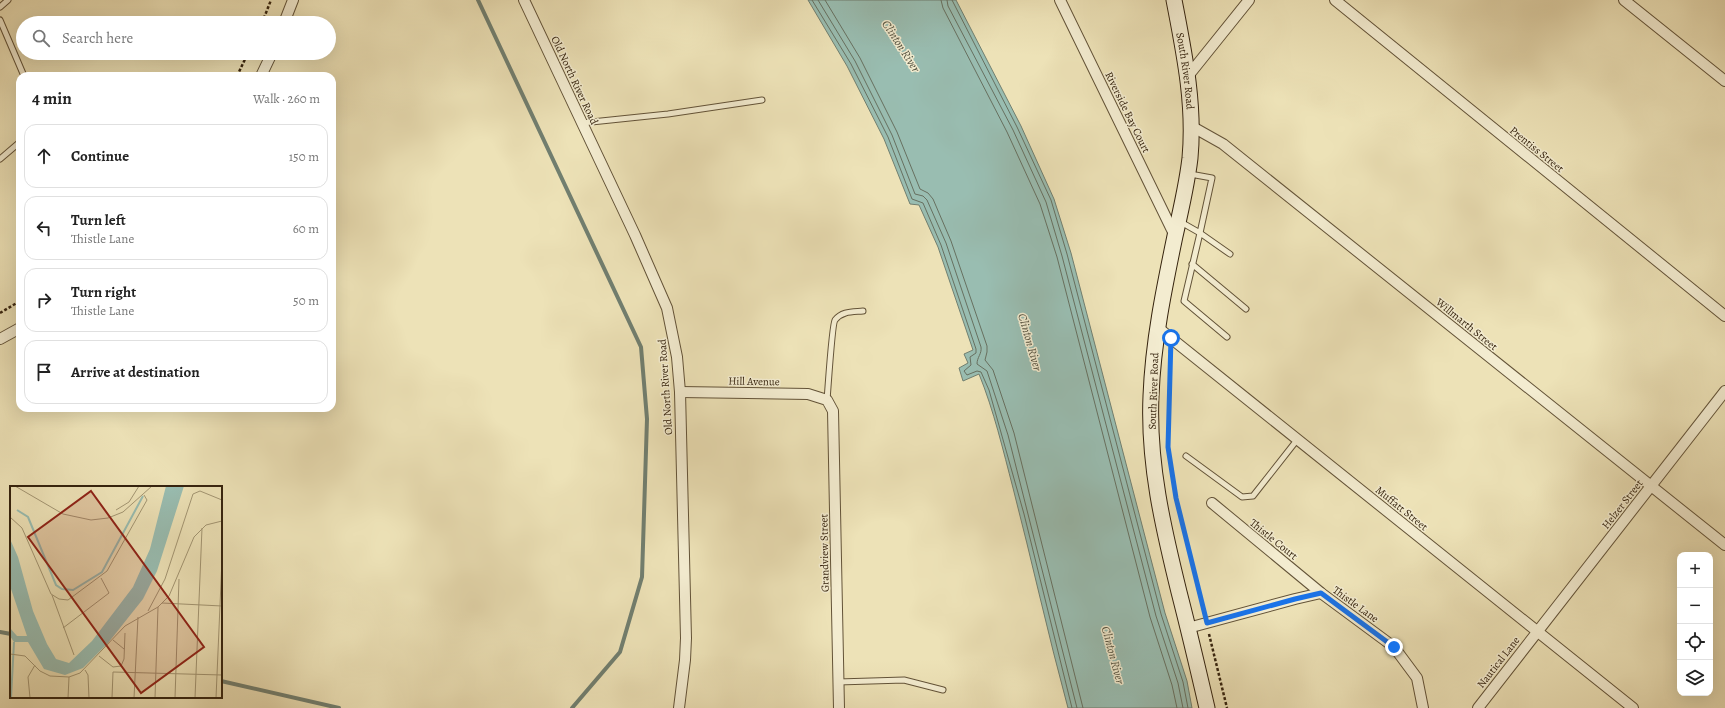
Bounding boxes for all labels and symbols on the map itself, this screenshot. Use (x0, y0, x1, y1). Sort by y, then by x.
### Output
water label: Clinton River (878, 17, 924, 76)
street label: South River Road (1172, 31, 1198, 110)
street label: Old North River Road (547, 33, 602, 127)
street label: Riverside Bay Court (1101, 69, 1154, 156)
street label: Prentiss Street (1506, 123, 1567, 176)
street label: Willmarth Street (1432, 294, 1501, 354)
water label: Clinton River (1014, 311, 1046, 373)
route start (1162, 329, 1180, 347)
street label: Old North River Road (655, 338, 676, 435)
street label: South River Road (1145, 352, 1162, 430)
street label: Hill Avenue (728, 374, 780, 389)
street label: Helzer Street (1598, 476, 1647, 532)
street label: Muffatt Street (1372, 483, 1431, 534)
inset map (10, 486, 222, 698)
street label: Grandview Street (816, 513, 833, 592)
street label: Thistle Court (1247, 515, 1301, 564)
street label: Thistle Lane (1330, 583, 1382, 626)
water label: Clinton River (1098, 624, 1129, 686)
street label: Nautical Lane (1473, 633, 1523, 691)
route end (1385, 638, 1403, 656)

